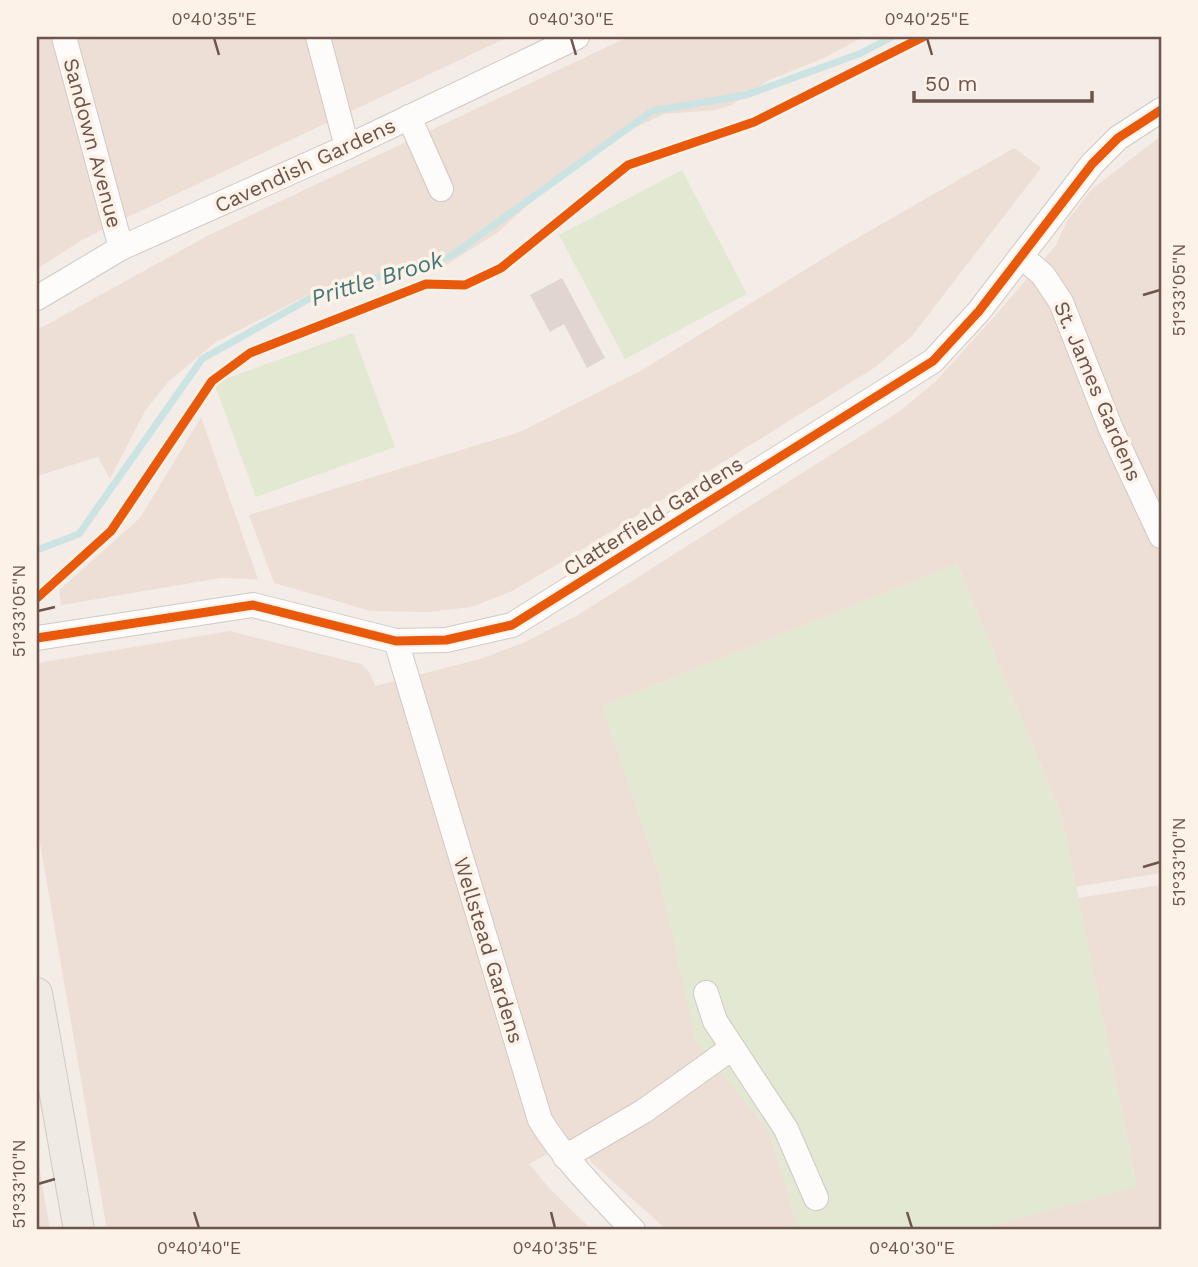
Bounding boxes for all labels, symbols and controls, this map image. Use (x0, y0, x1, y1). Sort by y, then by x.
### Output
text: 0°40'35"E (171, 8, 257, 29)
text: 0°40'30"E (528, 8, 614, 29)
text: 0°40'25"E (884, 8, 970, 29)
street label: Sandown Avenue (58, 55, 128, 231)
scale bar (914, 60, 1093, 104)
text: 50 m (925, 71, 977, 96)
street label: Cavendish Gardens (211, 112, 399, 218)
text: 51°33'05"N (1168, 243, 1189, 337)
water label: Prittle Brook (308, 246, 448, 312)
street label: St. James Gardens (1049, 297, 1147, 485)
street label: Clatterfield Gardens (559, 451, 747, 581)
text: 51°33'05"N (8, 564, 29, 658)
text: 51°33'10"N (1168, 817, 1189, 907)
street label: Wellstead Gardens (449, 854, 529, 1046)
text: 51°33'10"N (8, 1139, 29, 1229)
text: 0°40'40"E (157, 1237, 241, 1258)
text: 0°40'35"E (512, 1237, 598, 1258)
text: 0°40'30"E (869, 1237, 955, 1258)

